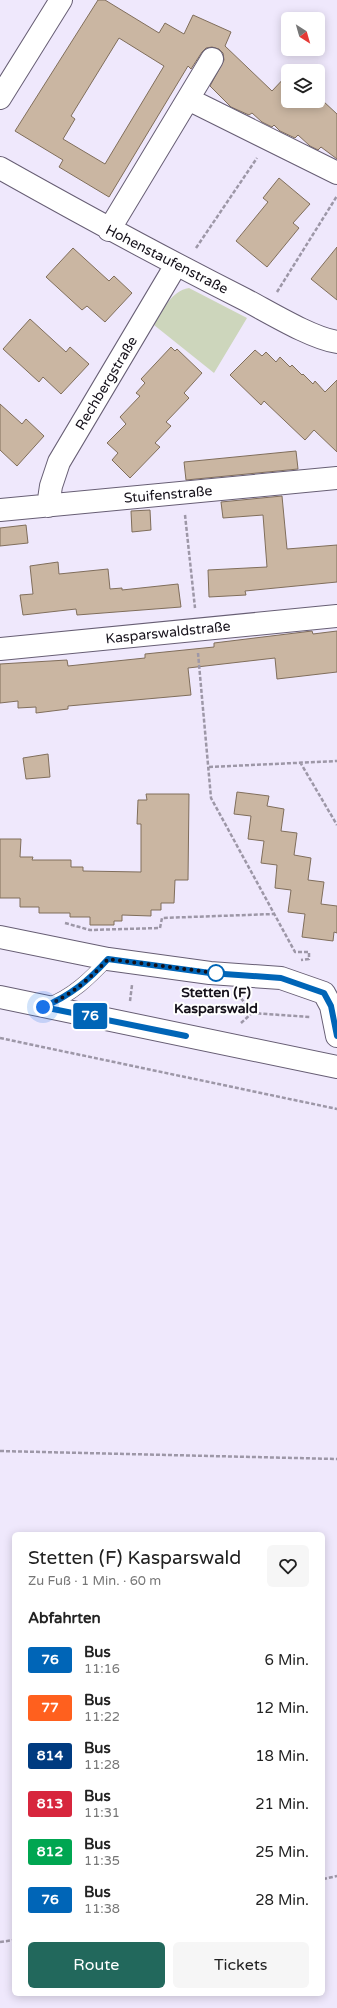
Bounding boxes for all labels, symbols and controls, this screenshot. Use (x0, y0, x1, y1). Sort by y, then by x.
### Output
north arrow (281, 12, 325, 56)
map controls (281, 12, 325, 108)
button: layers (281, 64, 325, 108)
street label: Hohenstaufenstraße (103, 221, 231, 298)
street label: Rechbergstraße (72, 333, 141, 433)
street label: Stuifenstraße (123, 482, 213, 507)
street label: Kasparswaldstraße (105, 617, 231, 648)
marker: Stetten (F) Kasparswald (207, 964, 225, 982)
place label: Stetten (F) Kasparswald (174, 984, 258, 1017)
your location (33, 997, 53, 1017)
line badge: 76 (72, 1003, 108, 1029)
text: 76 (81, 1007, 99, 1024)
button: heart (267, 1545, 309, 1587)
text: Stetten (F) Kasparswald (28, 1547, 241, 1569)
text: Zu Fuß · 1 Min. · 60 m (28, 1573, 161, 1589)
text: Abfahrten (28, 1609, 101, 1627)
text: Bus (84, 1643, 111, 1661)
text: 76 (41, 1651, 59, 1668)
text: 6 Min. (265, 1651, 309, 1669)
text: 11:16 (84, 1661, 120, 1677)
text: Bus (84, 1691, 111, 1709)
text: 77 (41, 1699, 59, 1716)
text: 12 Min. (255, 1699, 309, 1717)
text: 11:22 (84, 1709, 120, 1725)
text: Bus (84, 1739, 111, 1757)
text: 814 (37, 1747, 63, 1764)
text: 18 Min. (255, 1747, 309, 1765)
text: 11:28 (84, 1757, 120, 1773)
text: Bus (84, 1787, 111, 1805)
text: 813 (37, 1795, 63, 1812)
text: 21 Min. (255, 1795, 309, 1813)
text: 11:31 (84, 1805, 120, 1821)
text: Bus (84, 1835, 111, 1853)
text: 812 (37, 1843, 63, 1860)
text: 25 Min. (255, 1843, 309, 1861)
text: 11:35 (84, 1853, 120, 1869)
text: Bus (84, 1883, 111, 1901)
text: 76 (41, 1891, 59, 1908)
text: 28 Min. (255, 1891, 309, 1909)
text: 11:38 (84, 1901, 120, 1917)
button: Route (28, 1942, 165, 1988)
button: Tickets (173, 1942, 309, 1988)

